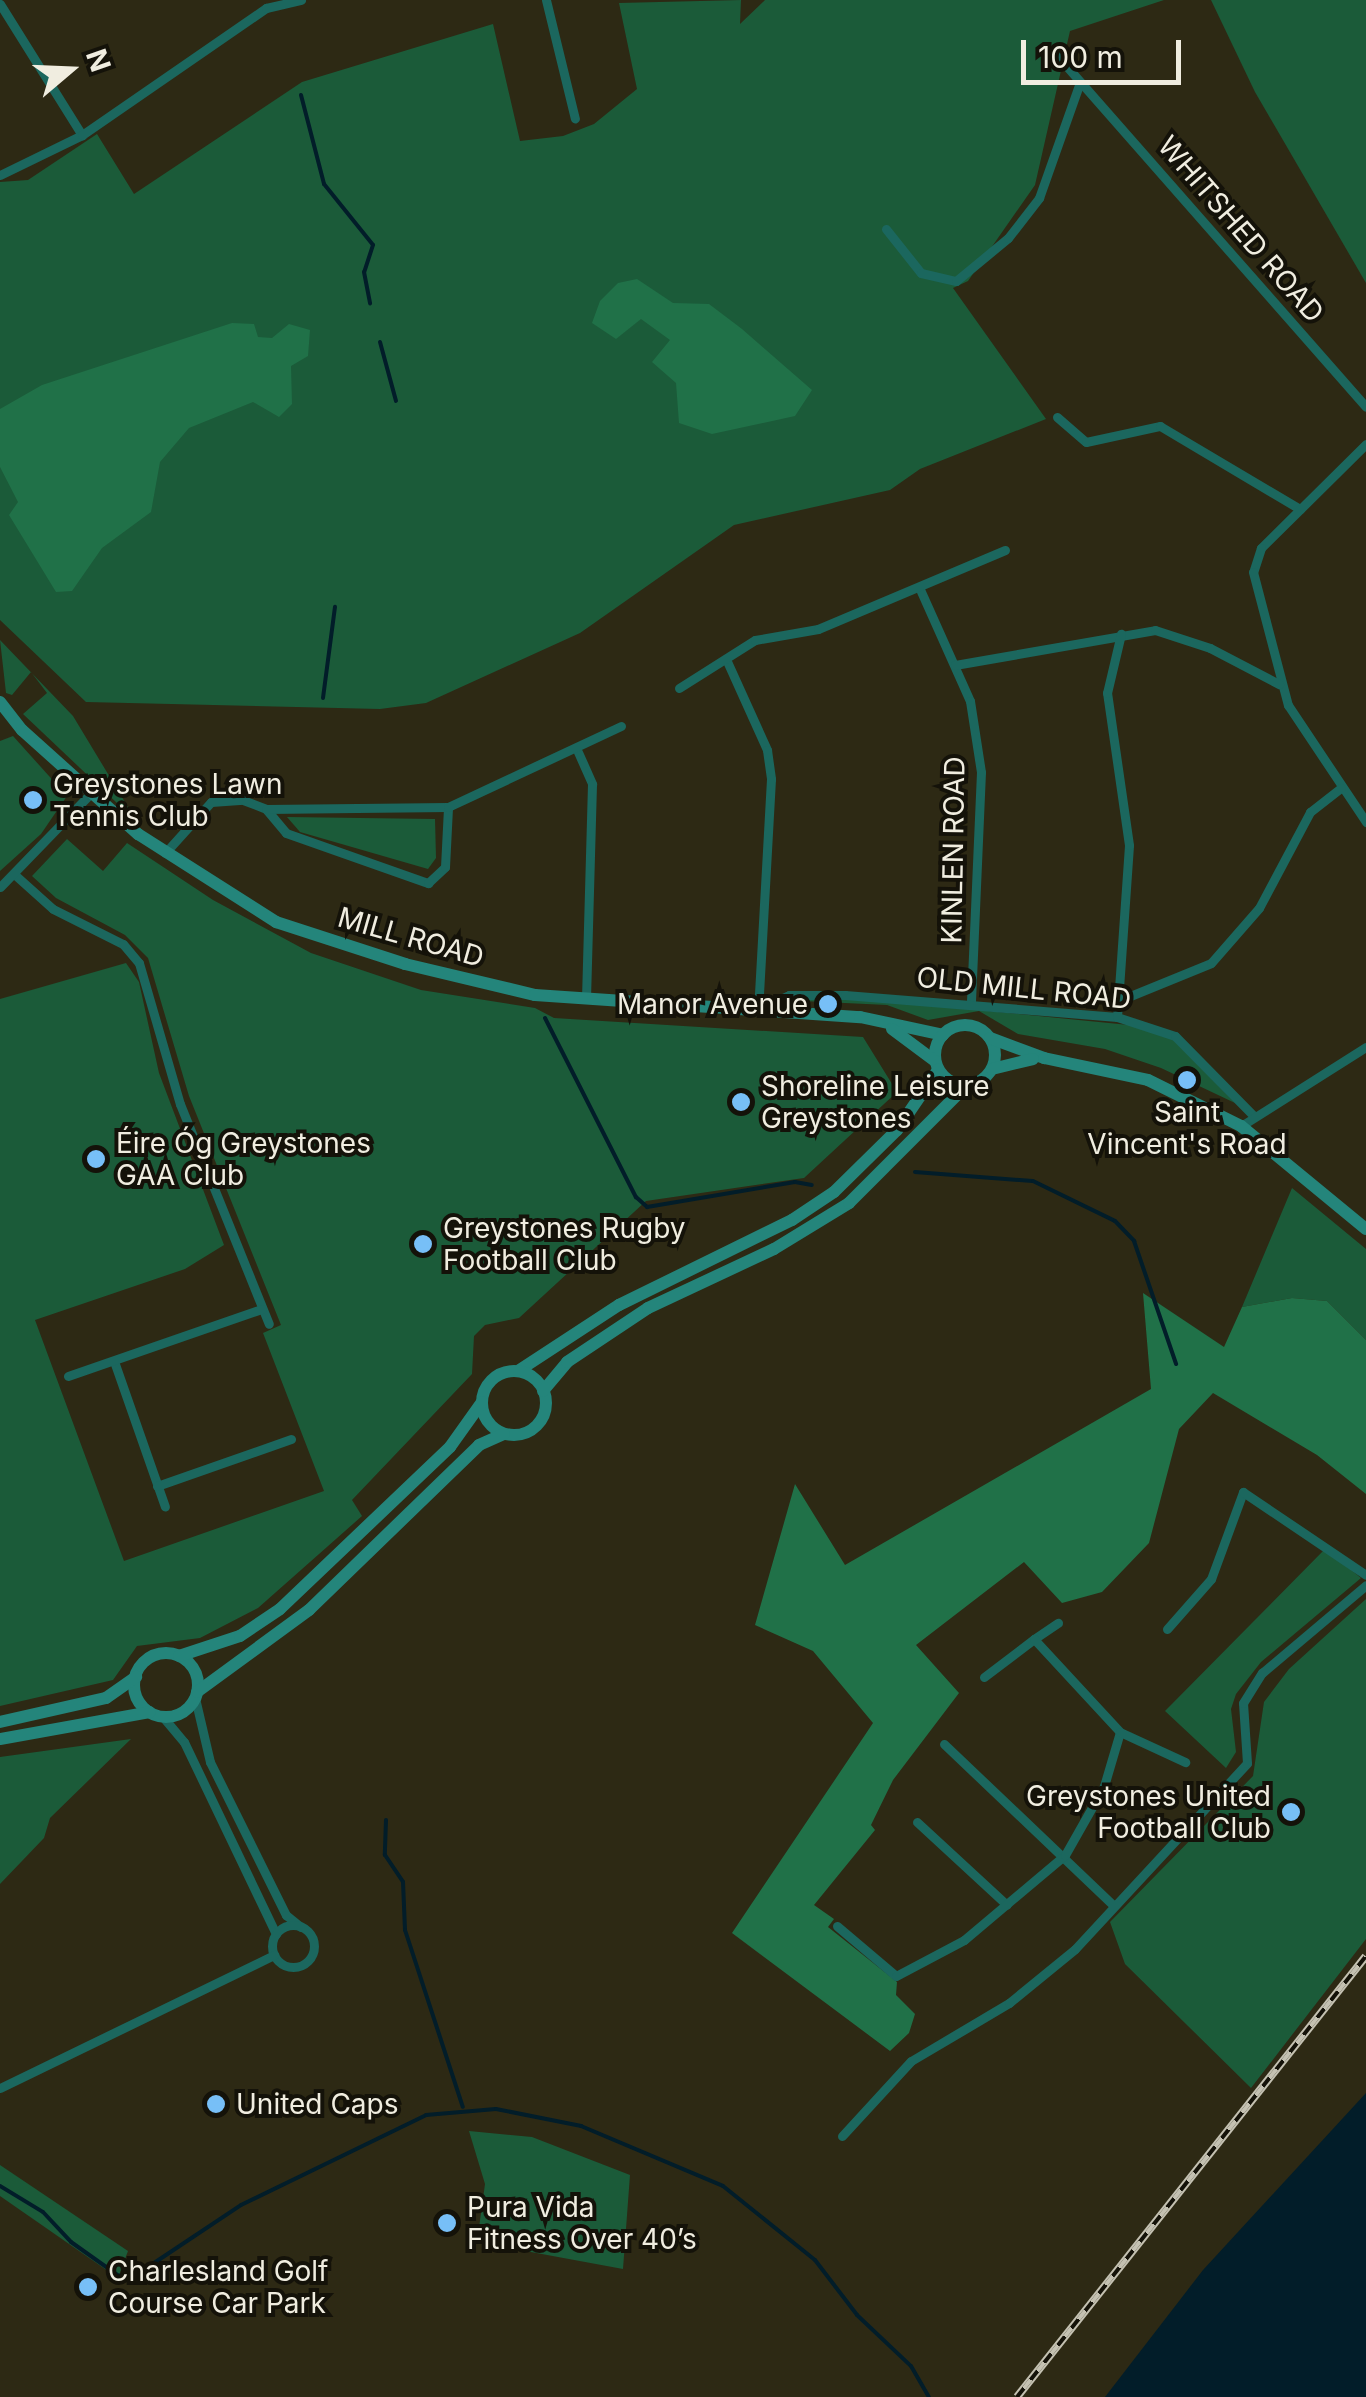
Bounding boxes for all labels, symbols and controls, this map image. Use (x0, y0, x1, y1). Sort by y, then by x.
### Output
north arrow (20, 20, 120, 120)
scale bar (1026, 20, 1186, 82)
text: 100 m (1038, 39, 1123, 75)
text: N (79, 45, 118, 76)
street label: WHITSHED ROAD (1151, 129, 1331, 329)
street label: KINLEN ROAD (935, 756, 971, 944)
place label: Greystones Lawn Tennis Club (53, 767, 282, 833)
marker: Greystones Lawn Tennis Club (22, 789, 44, 811)
street label: MILL ROAD (334, 900, 488, 974)
street label: OLD MILL ROAD (915, 960, 1133, 1016)
place label: Manor Avenue (617, 987, 808, 1021)
marker: Manor Avenue (817, 993, 839, 1015)
place label: Shoreline Leisure Greystones (761, 1069, 990, 1135)
marker: Saint Vincent's Road (1176, 1069, 1198, 1091)
marker: Shoreline Leisure Greystones (730, 1091, 752, 1113)
place label: Saint Vincent's Road (1087, 1095, 1287, 1161)
place label: Éire Óg Greystones GAA Club (116, 1126, 371, 1192)
marker: Éire Óg Greystones GAA Club (85, 1148, 107, 1170)
place label: Greystones Rugby Football Club (443, 1211, 686, 1277)
marker: Greystones Rugby Football Club (412, 1233, 434, 1255)
place label: Greystones United Football Club (1026, 1779, 1271, 1845)
marker: Greystones United Football Club (1280, 1801, 1302, 1823)
place label: United Caps (236, 2087, 398, 2121)
marker: United Caps (205, 2093, 227, 2115)
place label: Pura Vida Fitness Over 40’s (467, 2190, 697, 2256)
marker: Pura Vida Fitness Over 40’s (436, 2212, 458, 2234)
place label: Charlesland Golf Course Car Park (108, 2254, 328, 2320)
marker: Charlesland Golf Course Car Park (77, 2276, 99, 2298)

